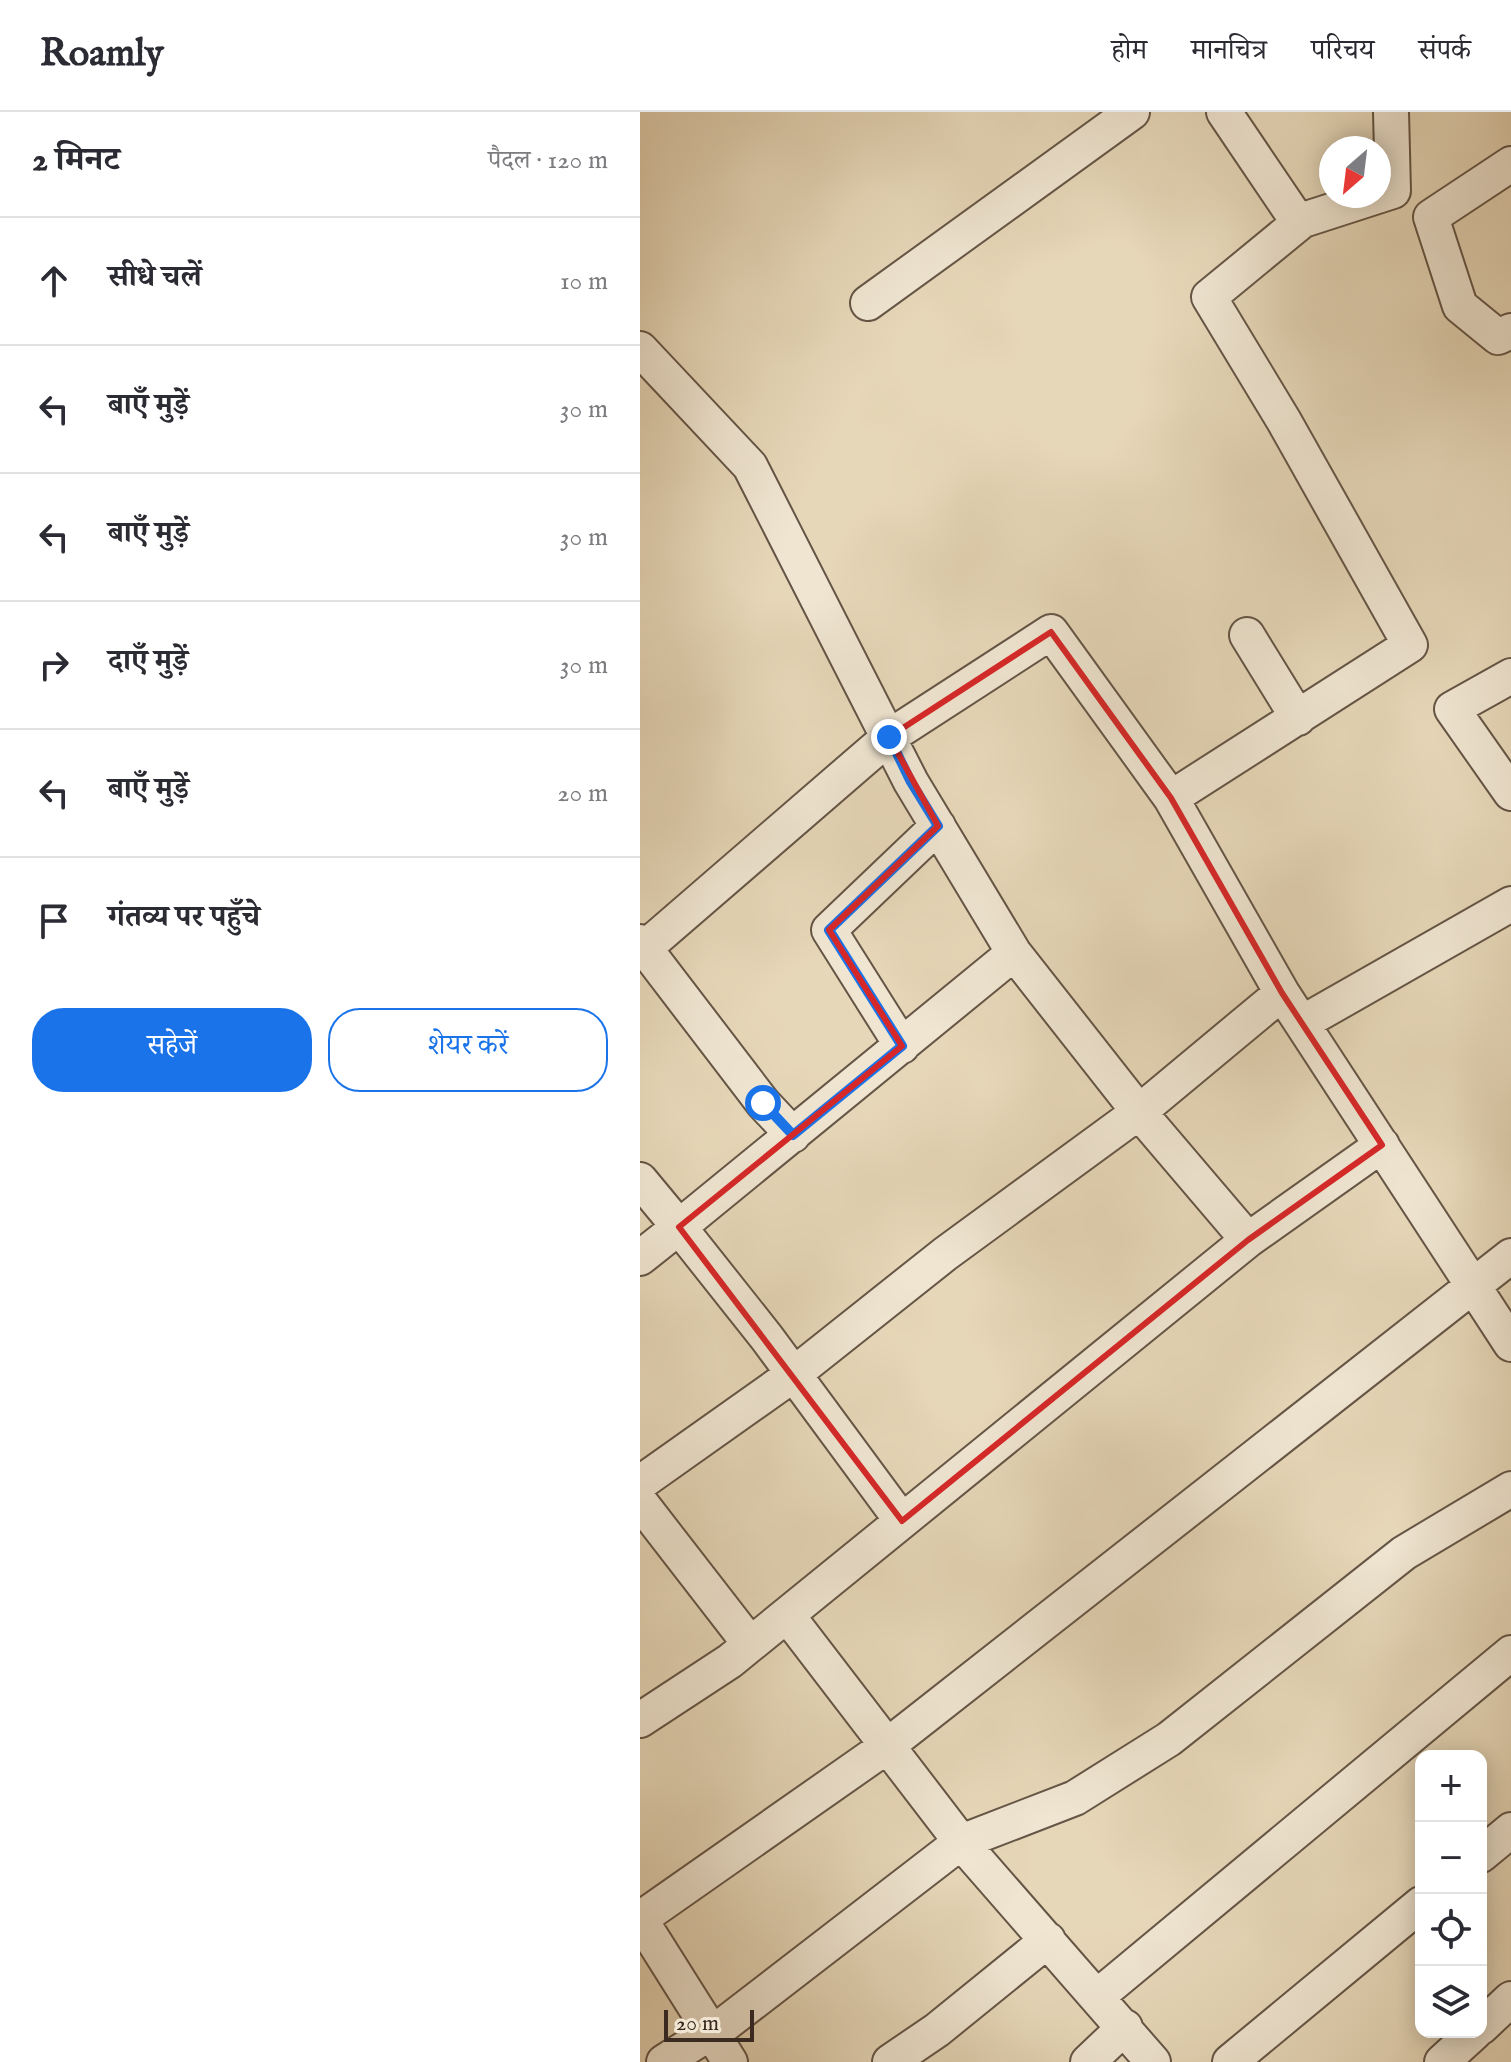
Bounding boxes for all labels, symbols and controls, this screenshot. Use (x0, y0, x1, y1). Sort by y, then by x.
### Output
text: Roamly (40, 31, 164, 79)
text: होम (1111, 34, 1147, 69)
text: मानचित्र (1191, 34, 1267, 69)
text: परिचय (1311, 34, 1374, 69)
text: संपर्क (1418, 34, 1471, 69)
north arrow (1319, 136, 1391, 208)
text: 2 मिनट (32, 139, 120, 182)
text: पैदल · 120 m (488, 144, 608, 177)
icon: ahead (32, 259, 76, 303)
text: सीधे चलें (108, 259, 202, 297)
text: 10 m (560, 265, 608, 298)
icon: left (32, 387, 76, 431)
text: बाएँ मुड़ें (108, 387, 189, 425)
text: 30 m (560, 393, 608, 426)
icon: left (32, 515, 76, 559)
text: बाएँ मुड़ें (108, 515, 189, 553)
text: 30 m (560, 521, 608, 554)
icon: right (32, 643, 76, 687)
text: दाएँ मुड़ें (108, 643, 188, 681)
text: 30 m (560, 649, 608, 682)
route end (871, 719, 907, 755)
icon: left (32, 771, 76, 815)
text: बाएँ मुड़ें (108, 771, 189, 809)
text: 20 m (557, 777, 608, 810)
icon: arrive (32, 899, 76, 943)
text: गंतव्य पर पहुँचे (108, 899, 260, 937)
button: सहेजें (32, 1008, 312, 1092)
button: शेयर करें (328, 1008, 608, 1092)
route start (745, 1085, 781, 1121)
map controls (1415, 1750, 1487, 2038)
button: + (1415, 1750, 1487, 1822)
button: − (1415, 1822, 1487, 1894)
button: locate (1415, 1894, 1487, 1966)
button: layers (1415, 1966, 1487, 2038)
scale bar (664, 2006, 754, 2042)
text: 20 m (676, 2010, 719, 2038)

